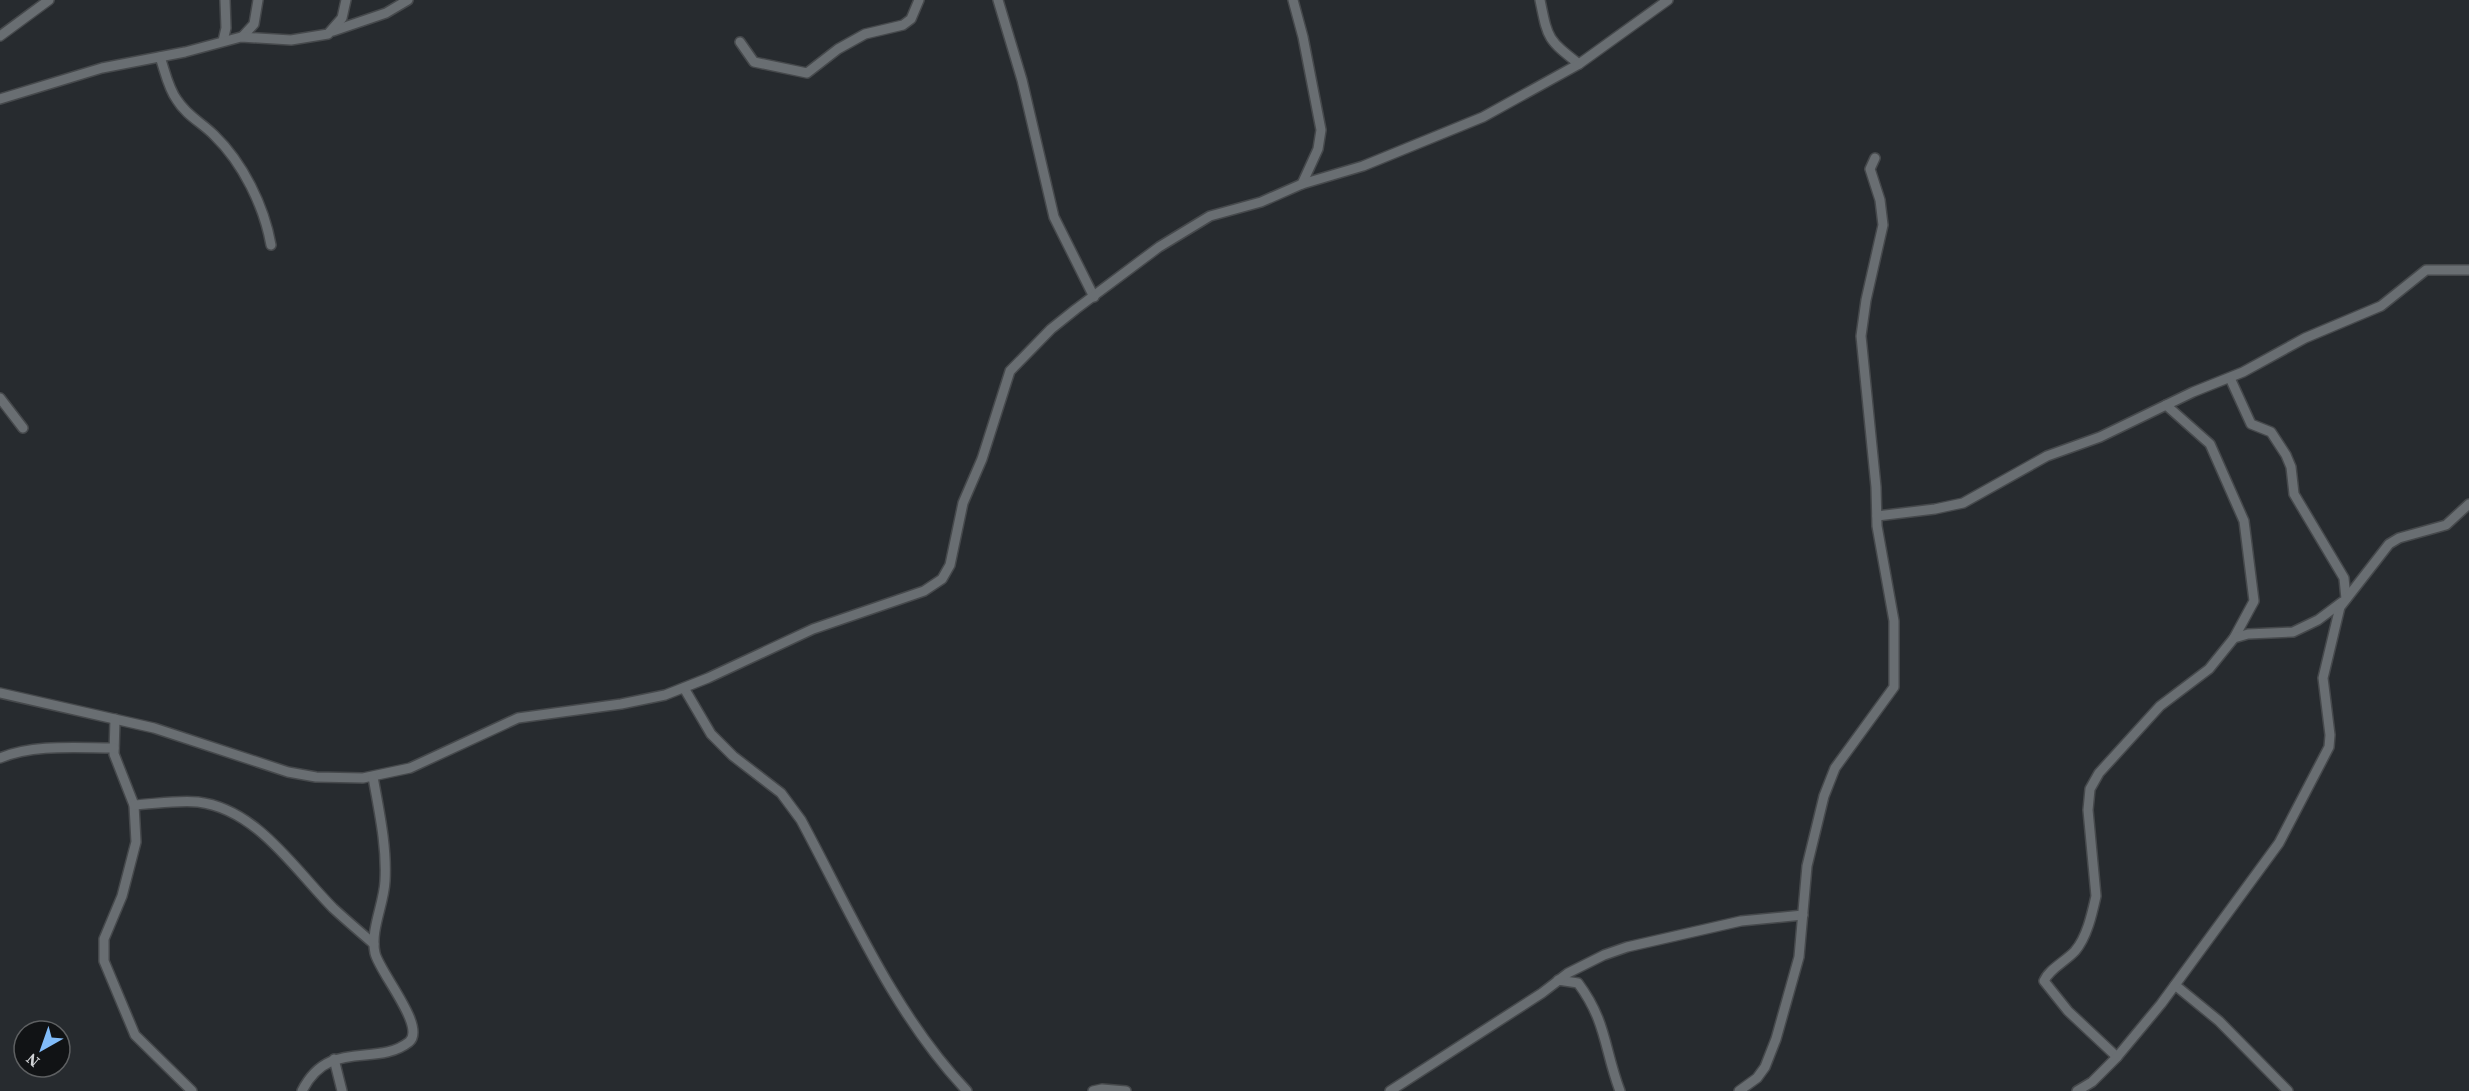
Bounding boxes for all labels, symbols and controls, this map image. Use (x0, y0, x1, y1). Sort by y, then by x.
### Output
north arrow (12, 1019, 72, 1079)
text: N (21, 1048, 44, 1073)

